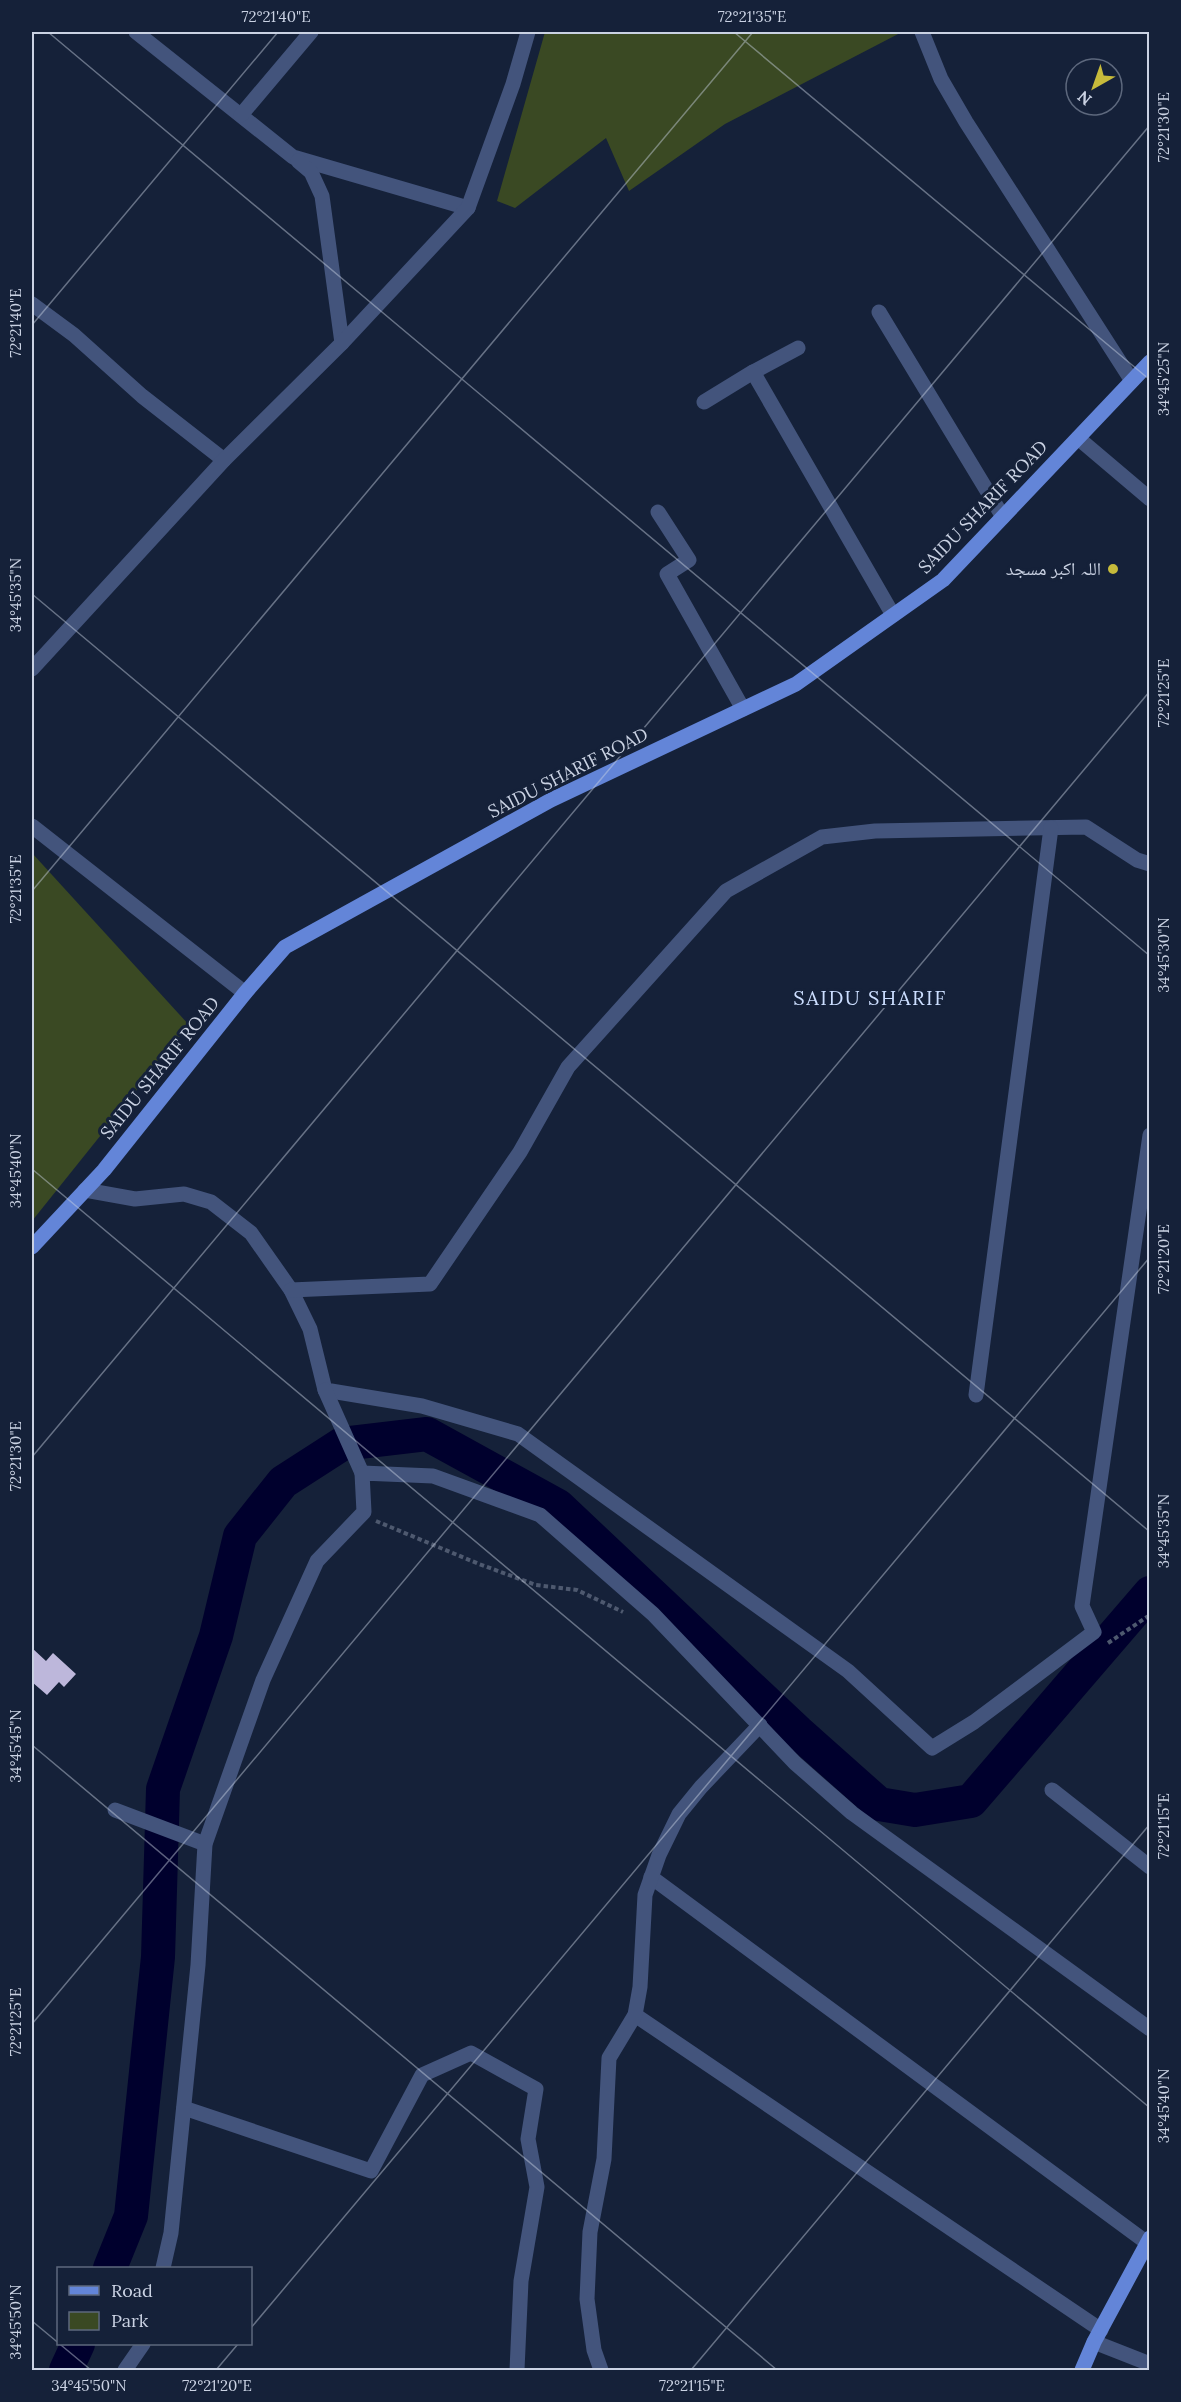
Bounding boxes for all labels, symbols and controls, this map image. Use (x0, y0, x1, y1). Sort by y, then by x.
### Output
text: 72°21'40"E (242, 7, 310, 26)
text: 72°21'35"E (718, 7, 786, 26)
north arrow (1064, 57, 1124, 117)
text: N (1073, 87, 1096, 110)
text: 72°21'30"E (1154, 92, 1173, 162)
text: 72°21'40"E (6, 289, 25, 357)
text: 34°45'25"N (1154, 342, 1173, 416)
street label: SAIDU SHARIF ROAD (913, 435, 1052, 578)
place label: اللہ اکبر مسجد (1006, 557, 1101, 580)
text: 34°45'35"N (6, 558, 25, 632)
marker: اللہ اکبر مسجد (1106, 562, 1120, 576)
text: 72°21'25"E (1154, 659, 1173, 727)
street label: SAIDU SHARIF ROAD (484, 722, 652, 823)
text: 72°21'35"E (6, 855, 25, 923)
text: 34°45'30"N (1154, 917, 1173, 993)
district label: SAIDU SHARIF (793, 985, 947, 1010)
street label: SAIDU SHARIF ROAD (95, 992, 224, 1144)
text: 34°45'40"N (6, 1134, 25, 1208)
text: 72°21'20"E (1154, 1224, 1173, 1294)
text: 72°21'30"E (6, 1421, 25, 1491)
text: 34°45'35"N (1154, 1494, 1173, 1568)
text: 34°45'45"N (6, 1709, 25, 1783)
text: 72°21'15"E (1154, 1793, 1173, 1859)
text: 72°21'25"E (6, 1988, 25, 2056)
text: 34°45'40"N (1154, 2069, 1173, 2143)
legend (57, 2267, 252, 2345)
text: Road (111, 2279, 153, 2302)
text: 34°45'50"N (6, 2284, 25, 2360)
text: Park (111, 2309, 149, 2332)
text: 34°45'50"N (51, 2376, 127, 2395)
text: 72°21'20"E (182, 2376, 252, 2395)
text: 72°21'15"E (659, 2376, 725, 2395)

